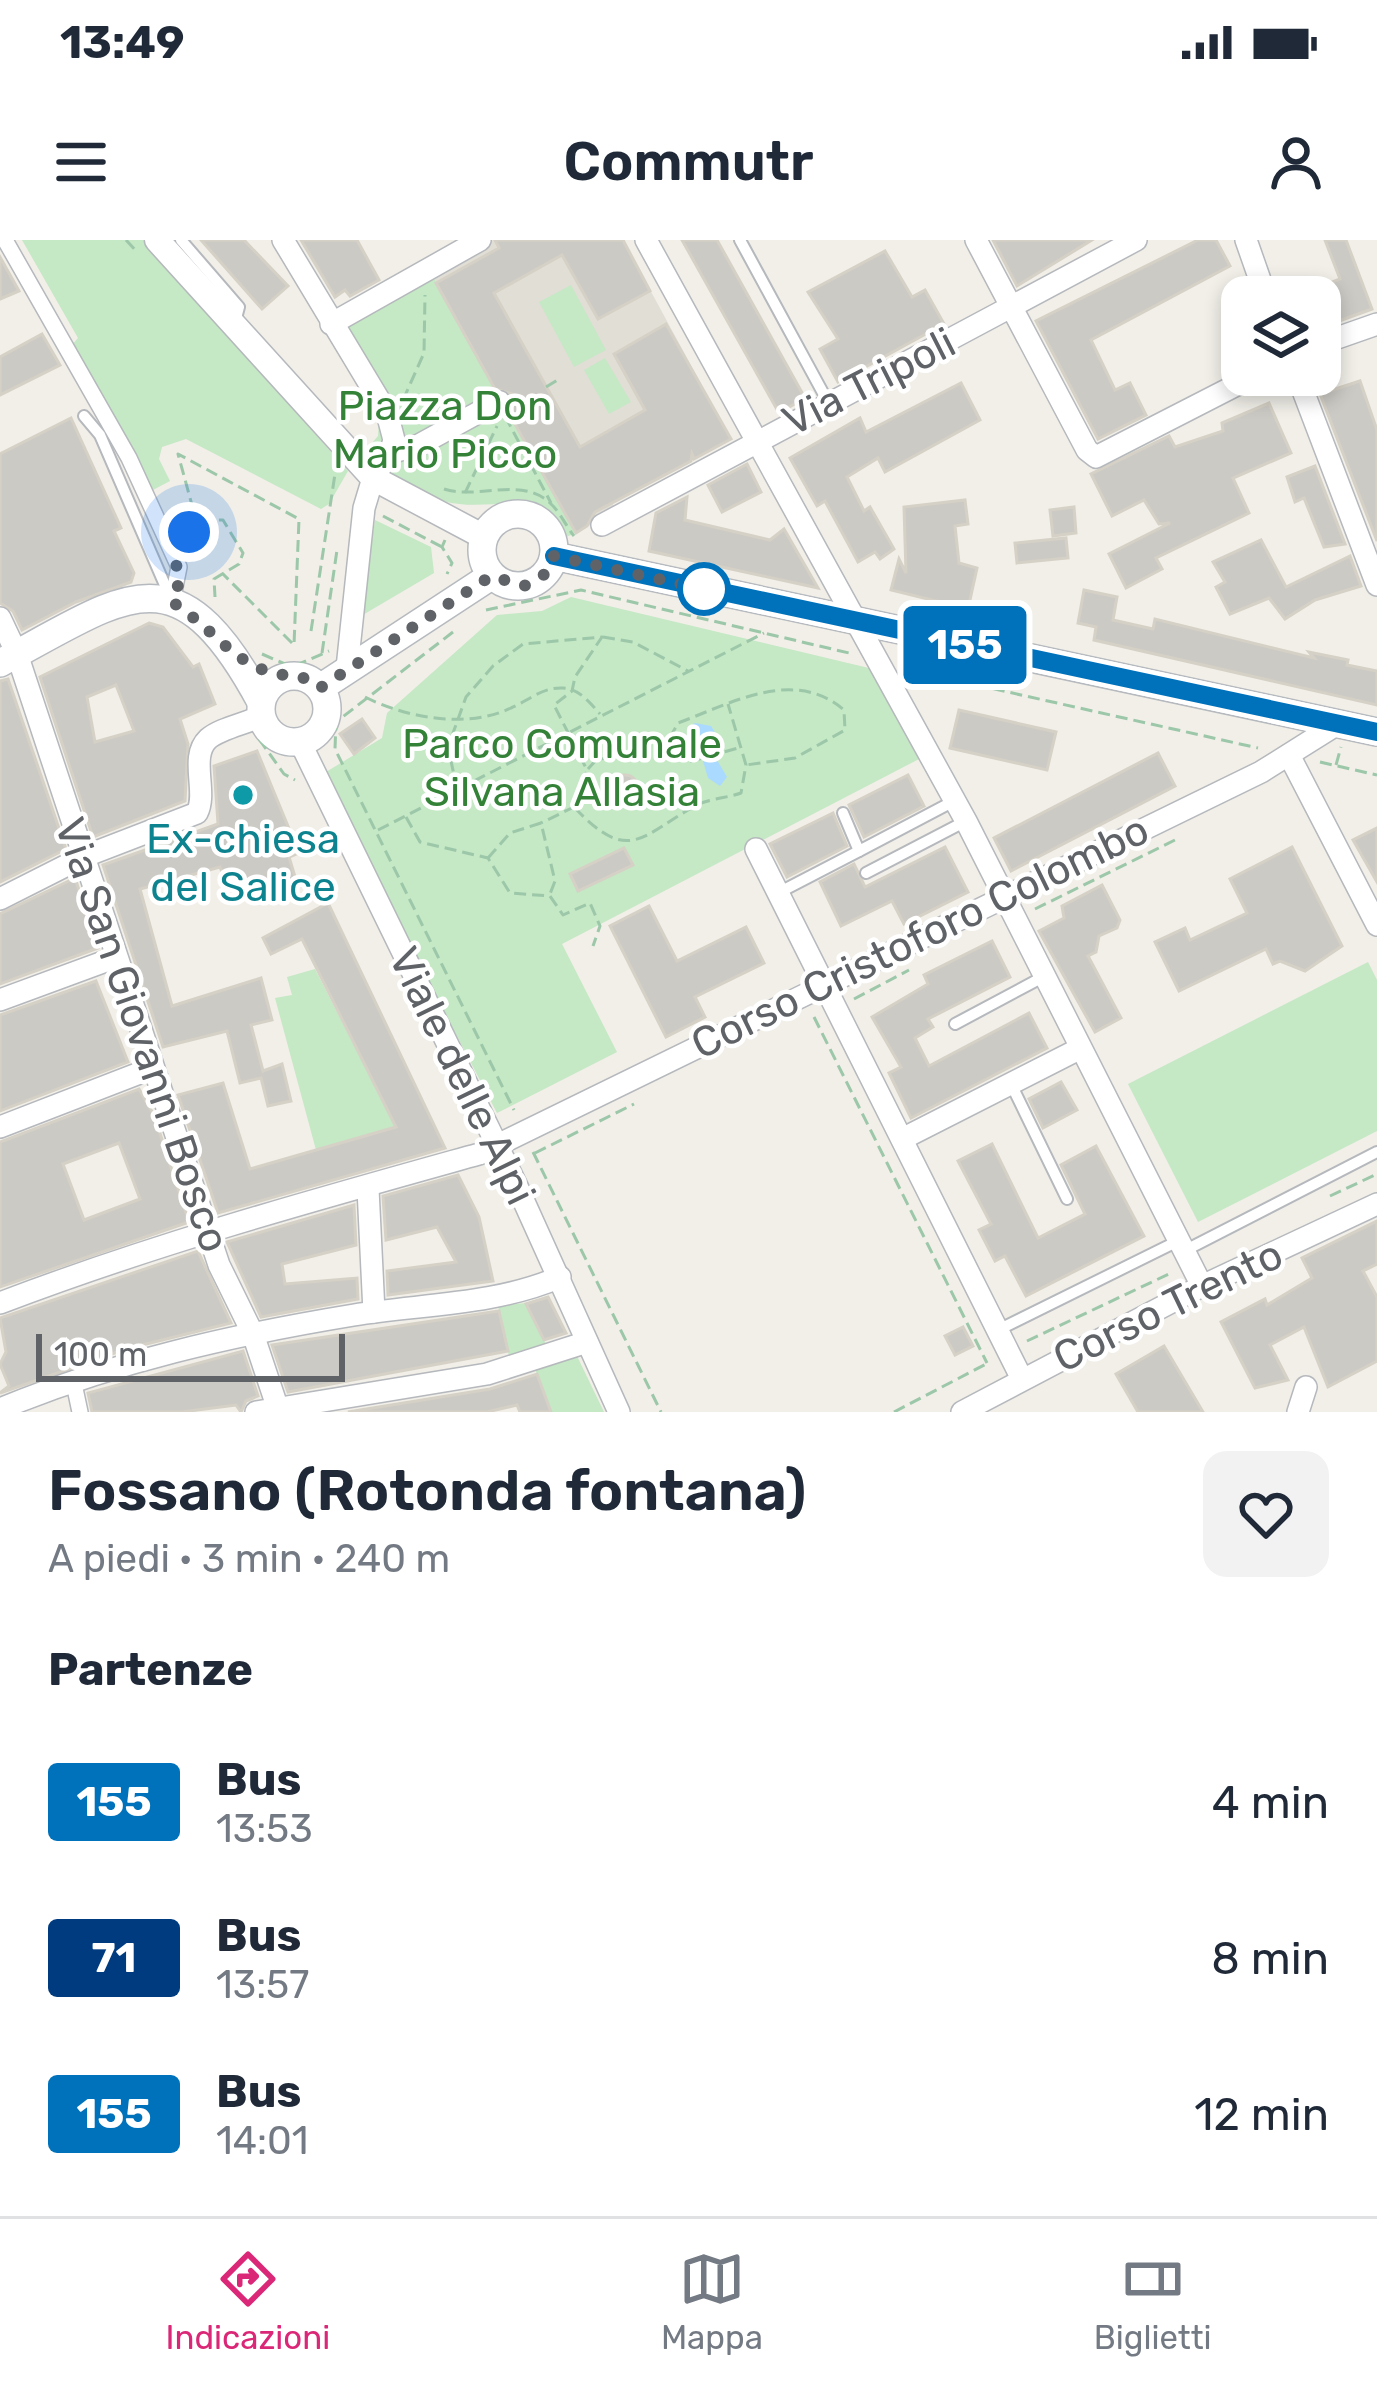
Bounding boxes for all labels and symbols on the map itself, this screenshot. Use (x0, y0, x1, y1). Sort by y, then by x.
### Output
street label: Via Tripoli (775, 317, 963, 447)
park label: Piazza Don Mario Picco (333, 381, 557, 479)
your location (159, 502, 219, 562)
unlabelled marker (679, 564, 729, 614)
line badge: 155 (896, 606, 1034, 684)
park label: Parco Comunale Silvana Allasia (402, 719, 722, 817)
marker: Ex-chiesa del Salice (230, 782, 256, 808)
street label: Corso Cristoforo Colombo (683, 804, 1157, 1070)
street label: Via San Giovanni Bosco (44, 811, 240, 1259)
place label: Ex-chiesa del Salice (146, 814, 340, 912)
street label: Viale delle Alpi (378, 939, 546, 1213)
street label: Corso Trento (1045, 1229, 1291, 1383)
scale bar (36, 1328, 345, 1381)

